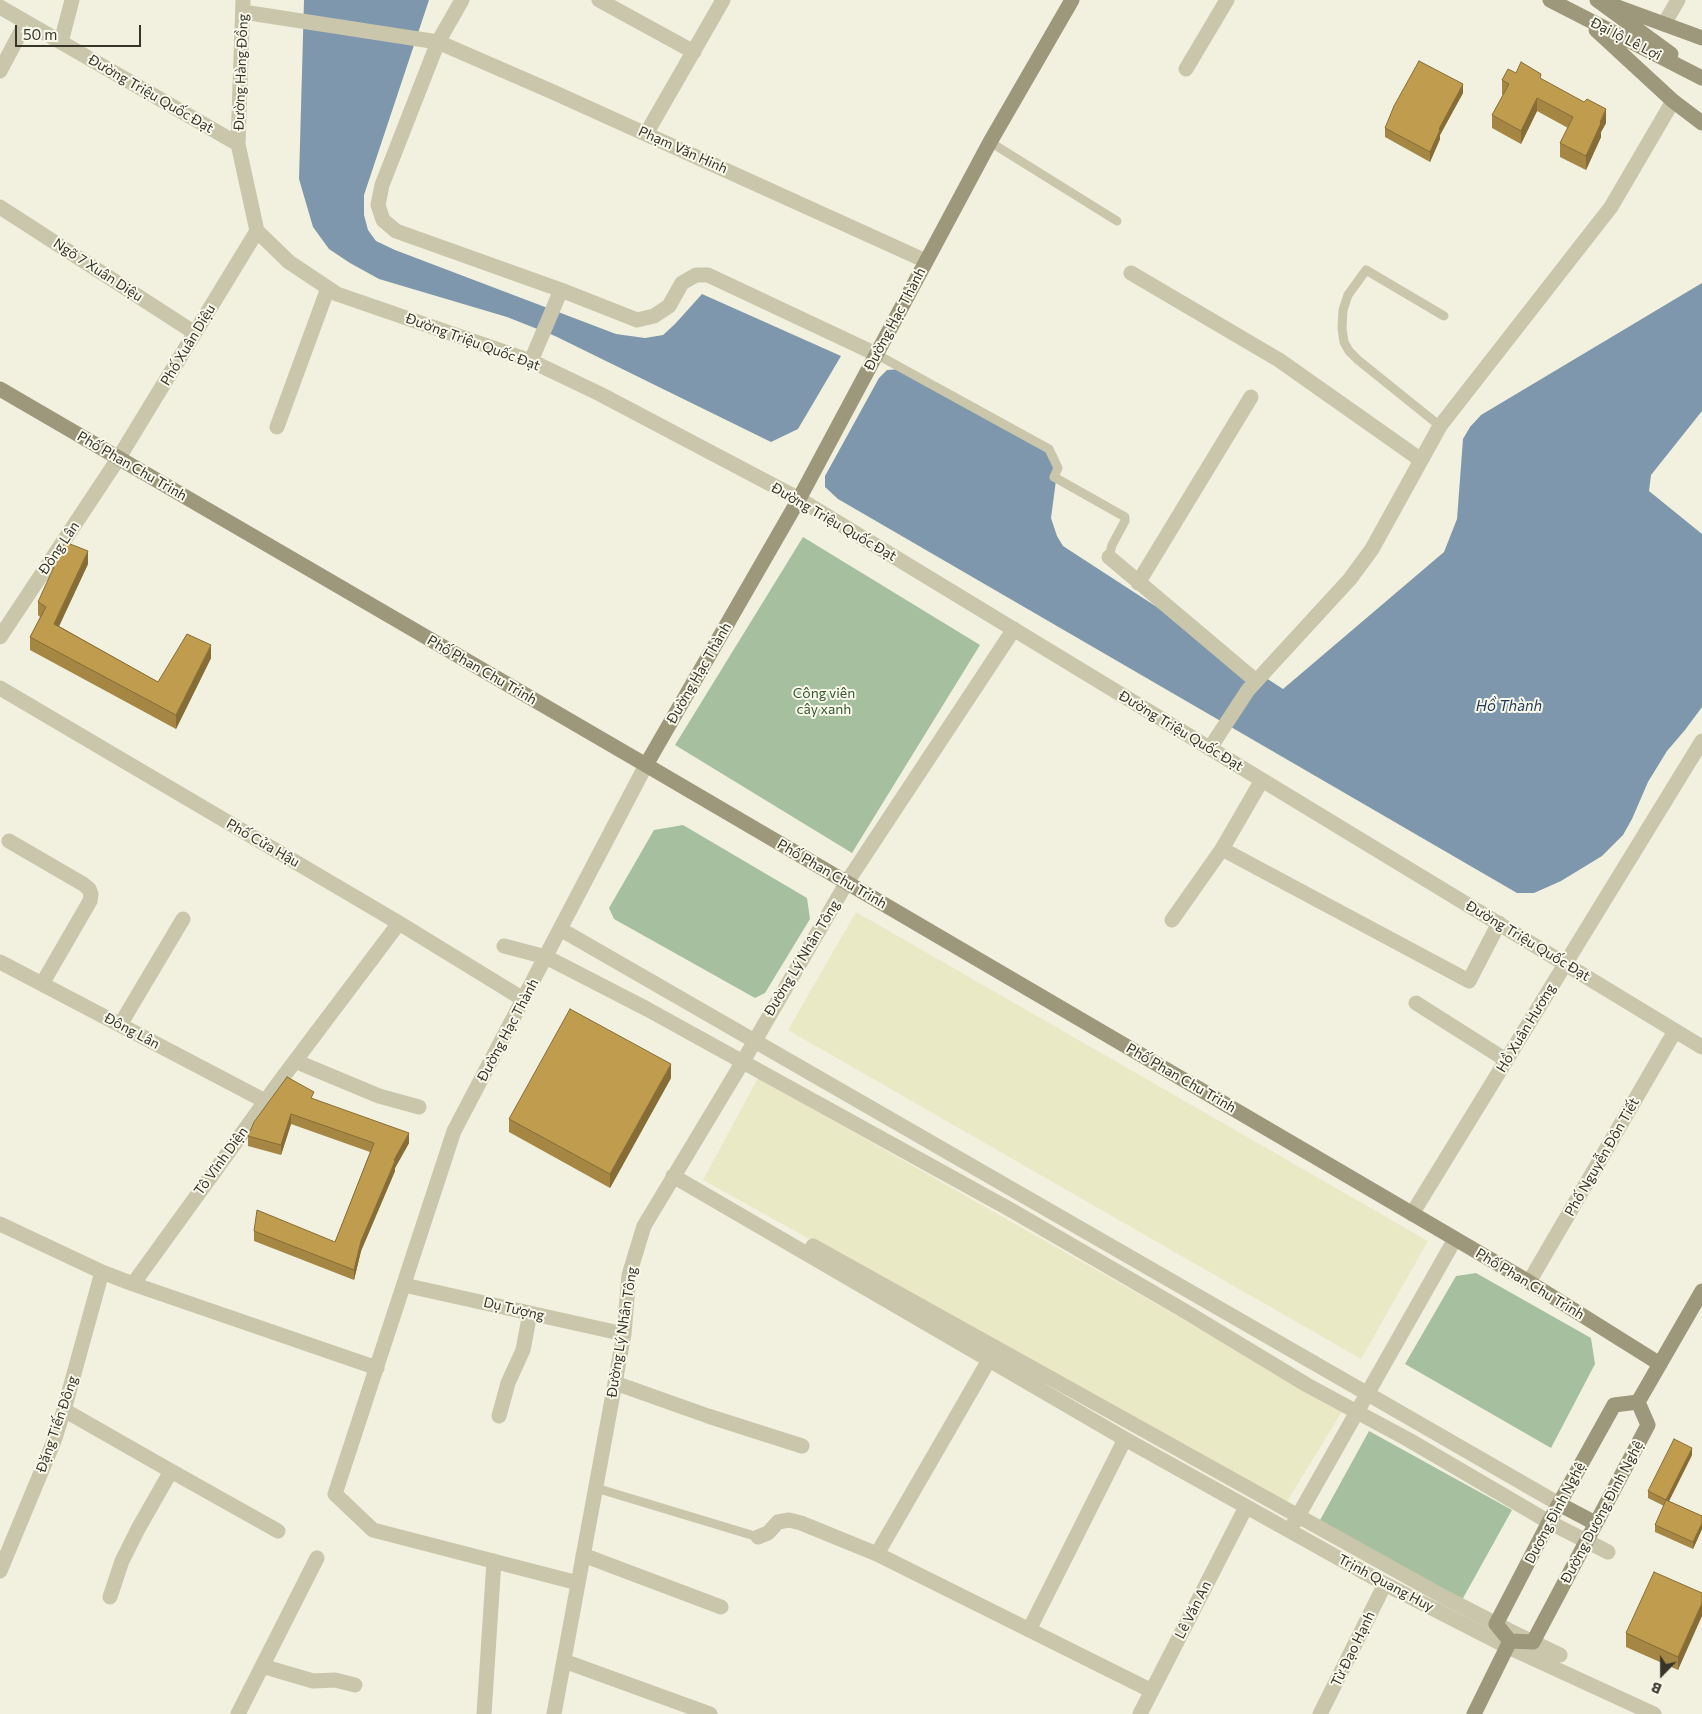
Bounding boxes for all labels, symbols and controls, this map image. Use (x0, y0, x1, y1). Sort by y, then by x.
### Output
street label: Đường Hàng Đồng (231, 13, 251, 131)
street label: Đại lộ Lê Lợi (1588, 14, 1664, 64)
scale bar (18, 15, 144, 47)
text: 50 m (23, 25, 57, 43)
street label: Đường Triệu Quốc Đạt (85, 51, 217, 137)
street label: Phạm Văn Hinh (636, 123, 730, 177)
street label: Ngõ 7 Xuân Diệu (50, 235, 146, 305)
street label: Đường Hạc Thành (861, 265, 929, 373)
street label: Phố Xuân Diệu (157, 301, 219, 389)
street label: Đường Triệu Quốc Đạt (404, 310, 542, 374)
street label: Phố Phan Chu Trinh (74, 428, 190, 504)
street label: Đường Triệu Quốc Đạt (768, 479, 900, 565)
street label: Đông Lân (35, 518, 83, 578)
street label: Đường Hạc Thành (663, 619, 735, 727)
street label: Phố Phan Chu Trinh (424, 632, 540, 708)
park label: Công viên cây xanh (793, 685, 855, 718)
street label: Đường Triệu Quốc Đạt (1116, 687, 1246, 775)
water label: Hồ Thành (1476, 697, 1542, 715)
street label: Phố Cửa Hậu (223, 815, 303, 871)
street label: Phố Phan Chu Trinh (774, 836, 890, 912)
street label: Đường Lý Nhân Tông (761, 897, 843, 1019)
street label: Đường Triệu Quốc Đạt (1463, 897, 1593, 985)
street label: Đường Hạc Thành (474, 976, 542, 1084)
street label: Hồ Xuân Hương (1493, 981, 1559, 1075)
street label: Đông Lân (101, 1009, 163, 1053)
street label: Phố Phan Chu Trinh (1123, 1040, 1239, 1116)
street label: Phố Nguyễn Đôn Tiết (1561, 1095, 1643, 1219)
street label: Tô Vĩnh Diện (191, 1124, 251, 1198)
street label: Phố Phan Chu Trinh (1473, 1245, 1587, 1323)
street label: Đường Lý Nhân Tông (603, 1265, 641, 1399)
street label: Dụ Tượng (482, 1294, 546, 1324)
street label: Đặng Tiến Đông (33, 1374, 81, 1474)
street label: Đường Dương Đình Nghệ (1557, 1438, 1647, 1586)
street label: Dương Đình Nghệ (1521, 1459, 1589, 1567)
street label: Trịnh Quang Huy (1335, 1551, 1437, 1615)
street label: Lê Văn An (1171, 1578, 1215, 1642)
street label: Từ Đạo Hạnh (1328, 1609, 1378, 1689)
north arrow (1637, 1649, 1687, 1699)
text: B (1649, 1679, 1664, 1698)

